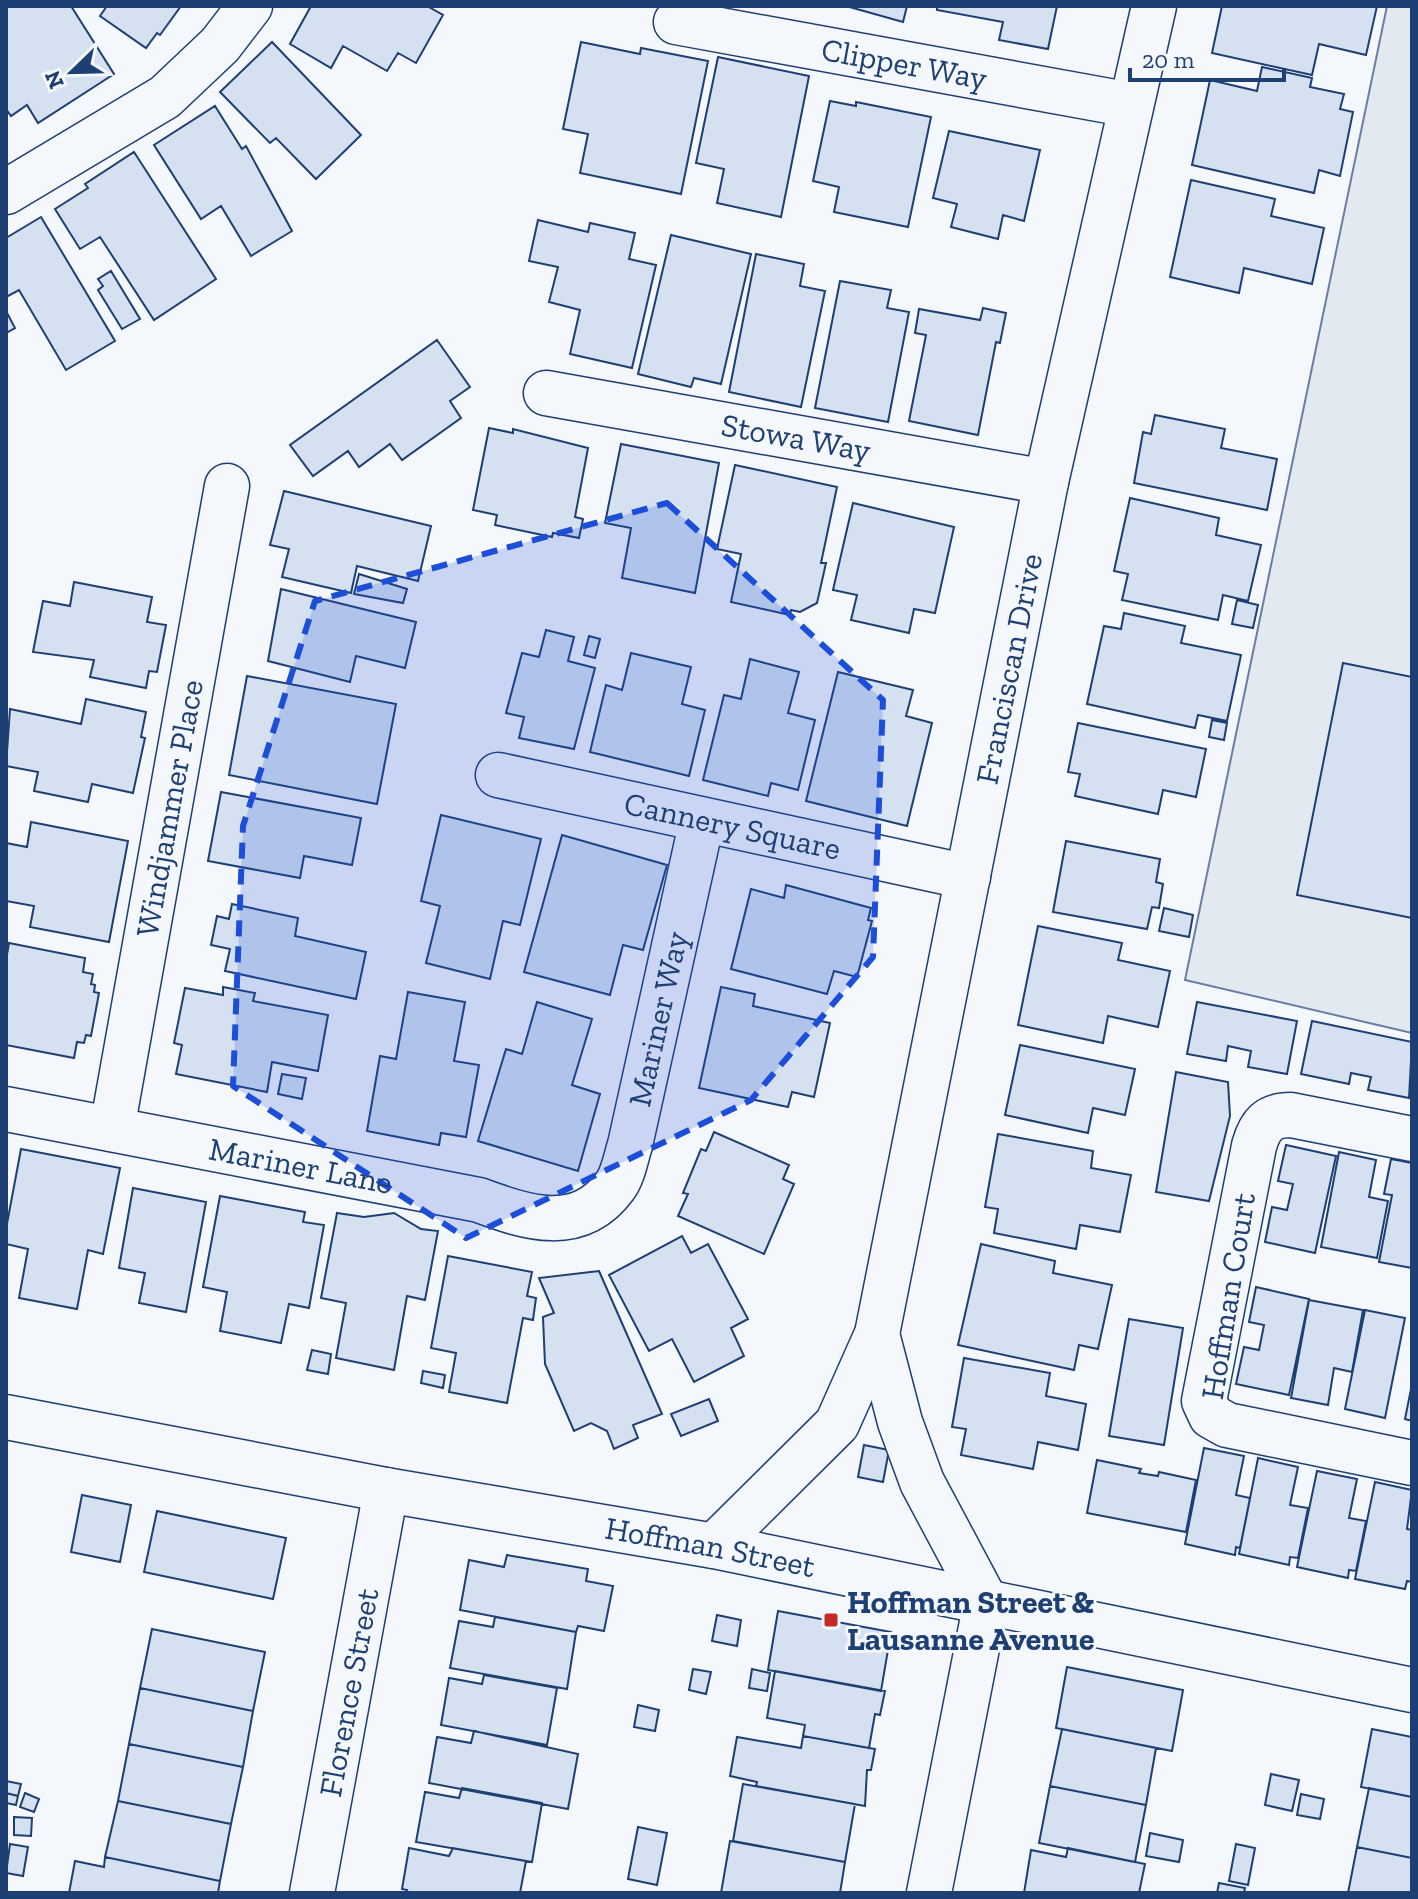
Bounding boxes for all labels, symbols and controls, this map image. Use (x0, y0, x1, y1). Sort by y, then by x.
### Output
street label: Clipper Way (819, 30, 991, 97)
north arrow (32, 32, 112, 112)
scale bar (1130, 32, 1284, 82)
text: 20 m (1142, 45, 1195, 74)
text: N (38, 66, 70, 93)
street label: Stowa Way (718, 406, 874, 470)
street label: Franciscan Drive (968, 550, 1050, 787)
street label: Windjammer Place (128, 677, 211, 940)
street label: Cannery Square (621, 784, 844, 868)
street label: Mariner Way (620, 927, 696, 1110)
street label: Mariner Lane (206, 1129, 395, 1202)
street label: Hoffman Court (1193, 1190, 1263, 1402)
street label: Hoffman Street (602, 1509, 818, 1585)
place label: Hoffman Street & Lausanne Avenue (847, 1583, 1094, 1658)
street label: Florence Street (311, 1585, 387, 1800)
marker: Hoffman Street & Lausanne Avenue (822, 1611, 840, 1629)

